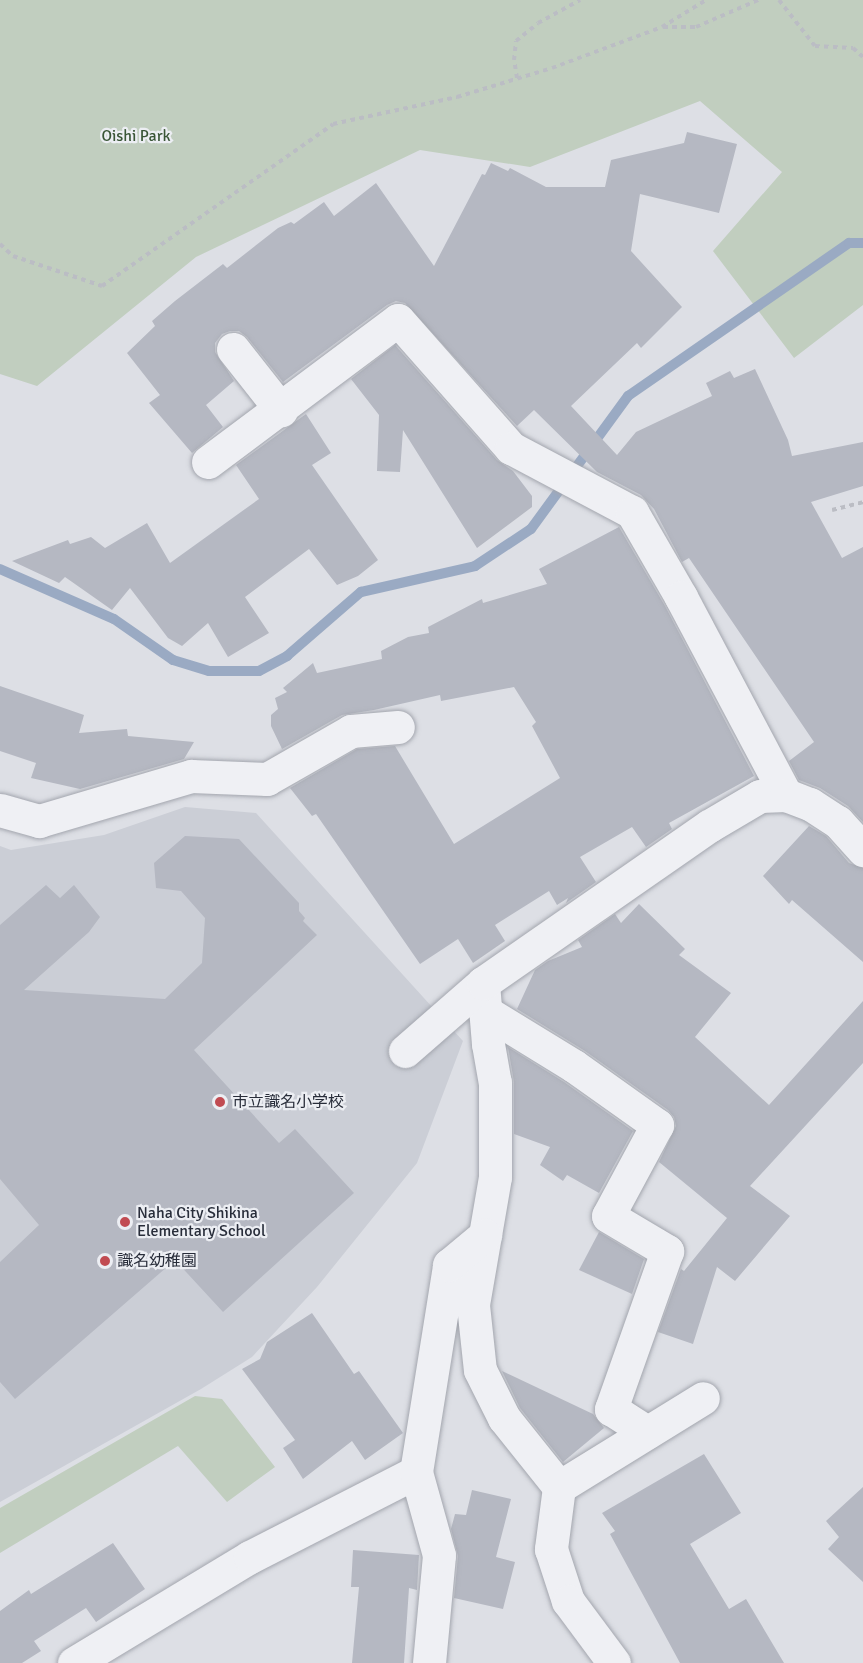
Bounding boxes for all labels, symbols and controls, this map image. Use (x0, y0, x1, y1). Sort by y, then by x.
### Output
park label: Oishi Park (101, 126, 171, 146)
place label: 市立識名小学校 (232, 1092, 344, 1112)
marker: 市立識名小学校 (213, 1095, 227, 1109)
place label: Naha City Shikina Elementary School (137, 1203, 266, 1241)
marker: Naha City Shikina Elementary School (118, 1215, 132, 1229)
place label: 識名幼稚園 (117, 1251, 197, 1271)
marker: 識名幼稚園 (98, 1254, 112, 1268)

